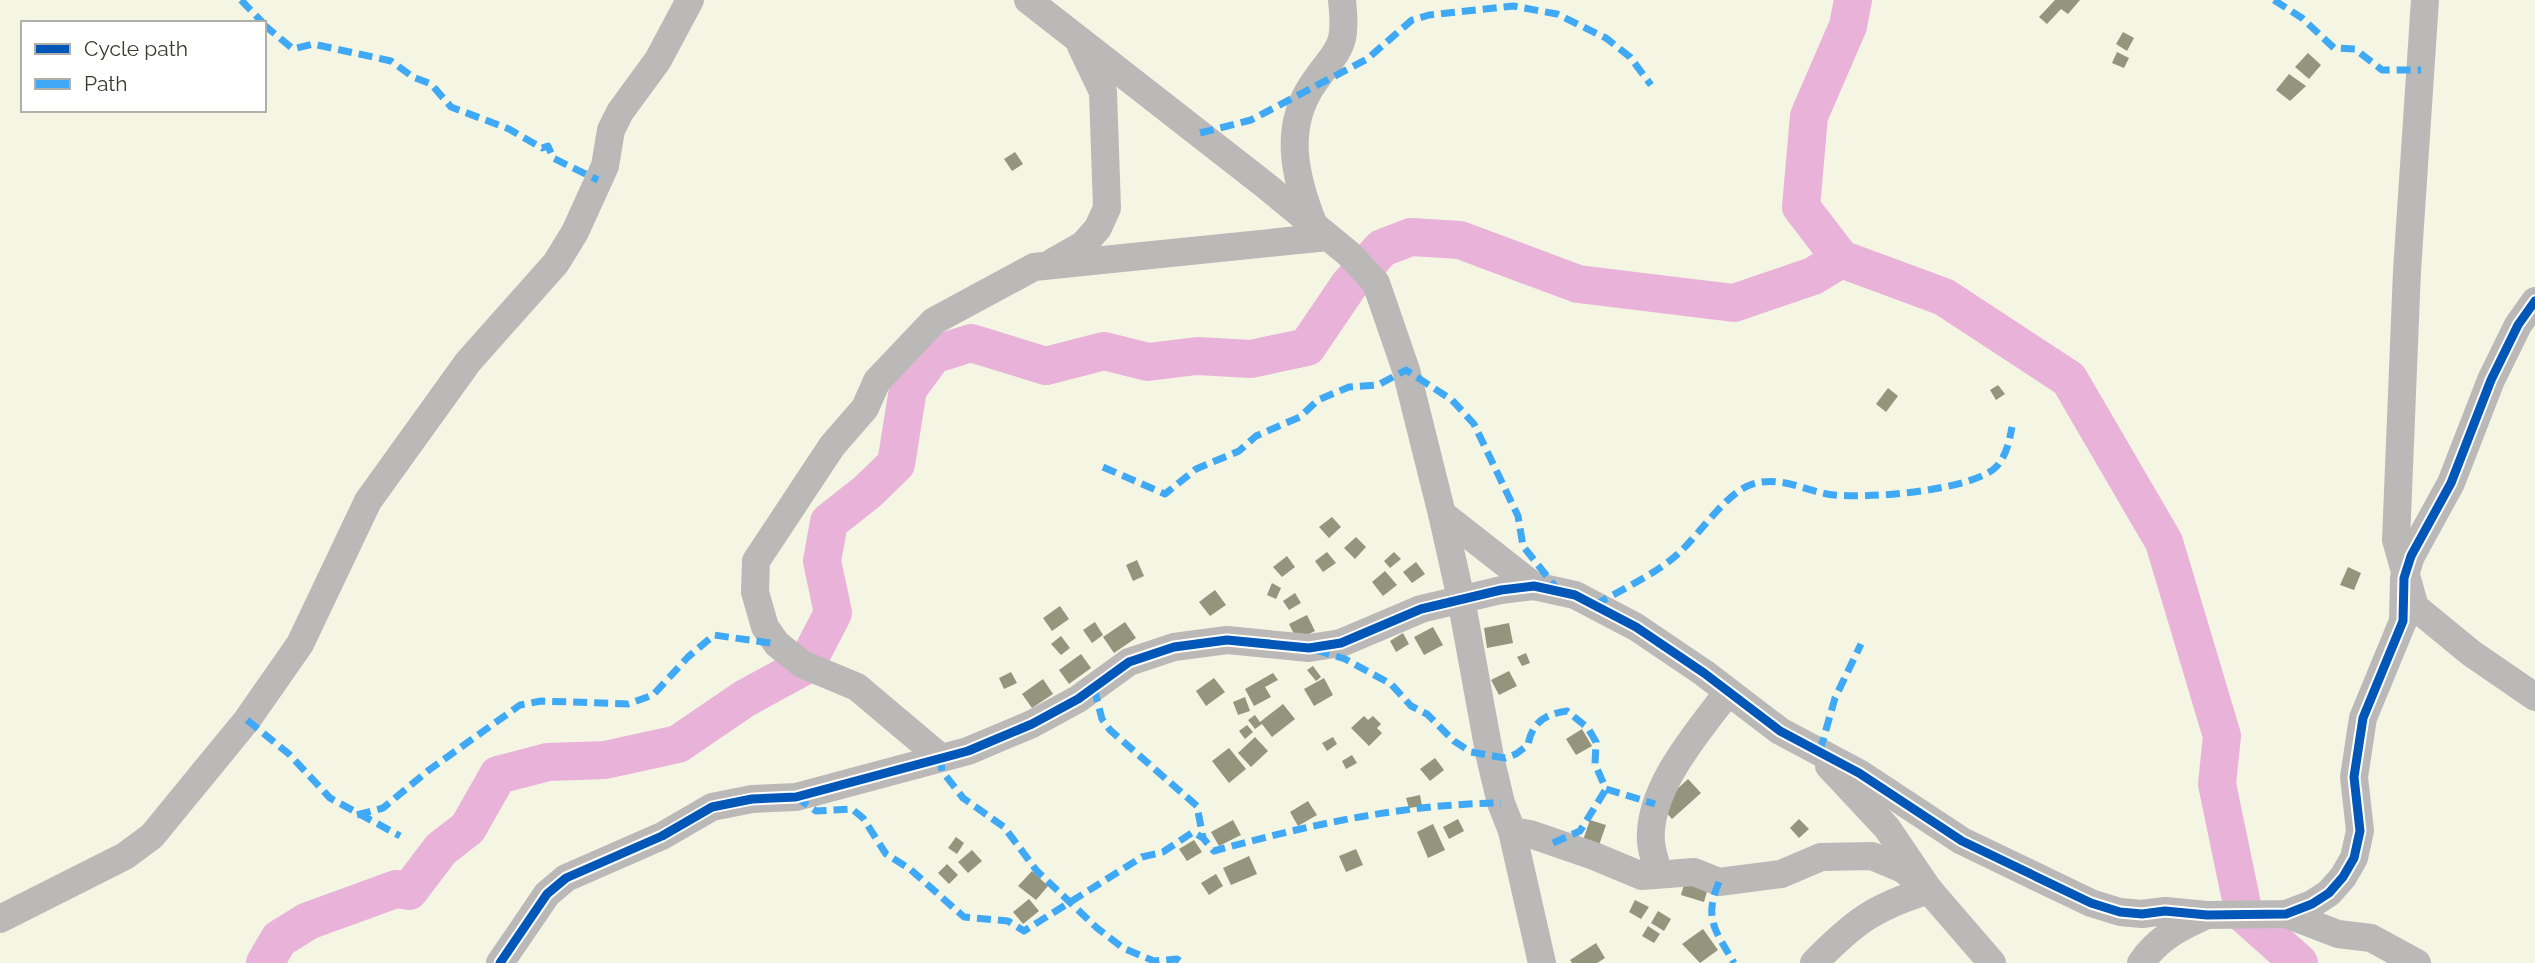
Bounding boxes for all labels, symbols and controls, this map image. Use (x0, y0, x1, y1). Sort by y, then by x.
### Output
legend (21, 21, 266, 112)
text: Cycle path (84, 36, 188, 61)
text: Path (84, 71, 128, 96)

